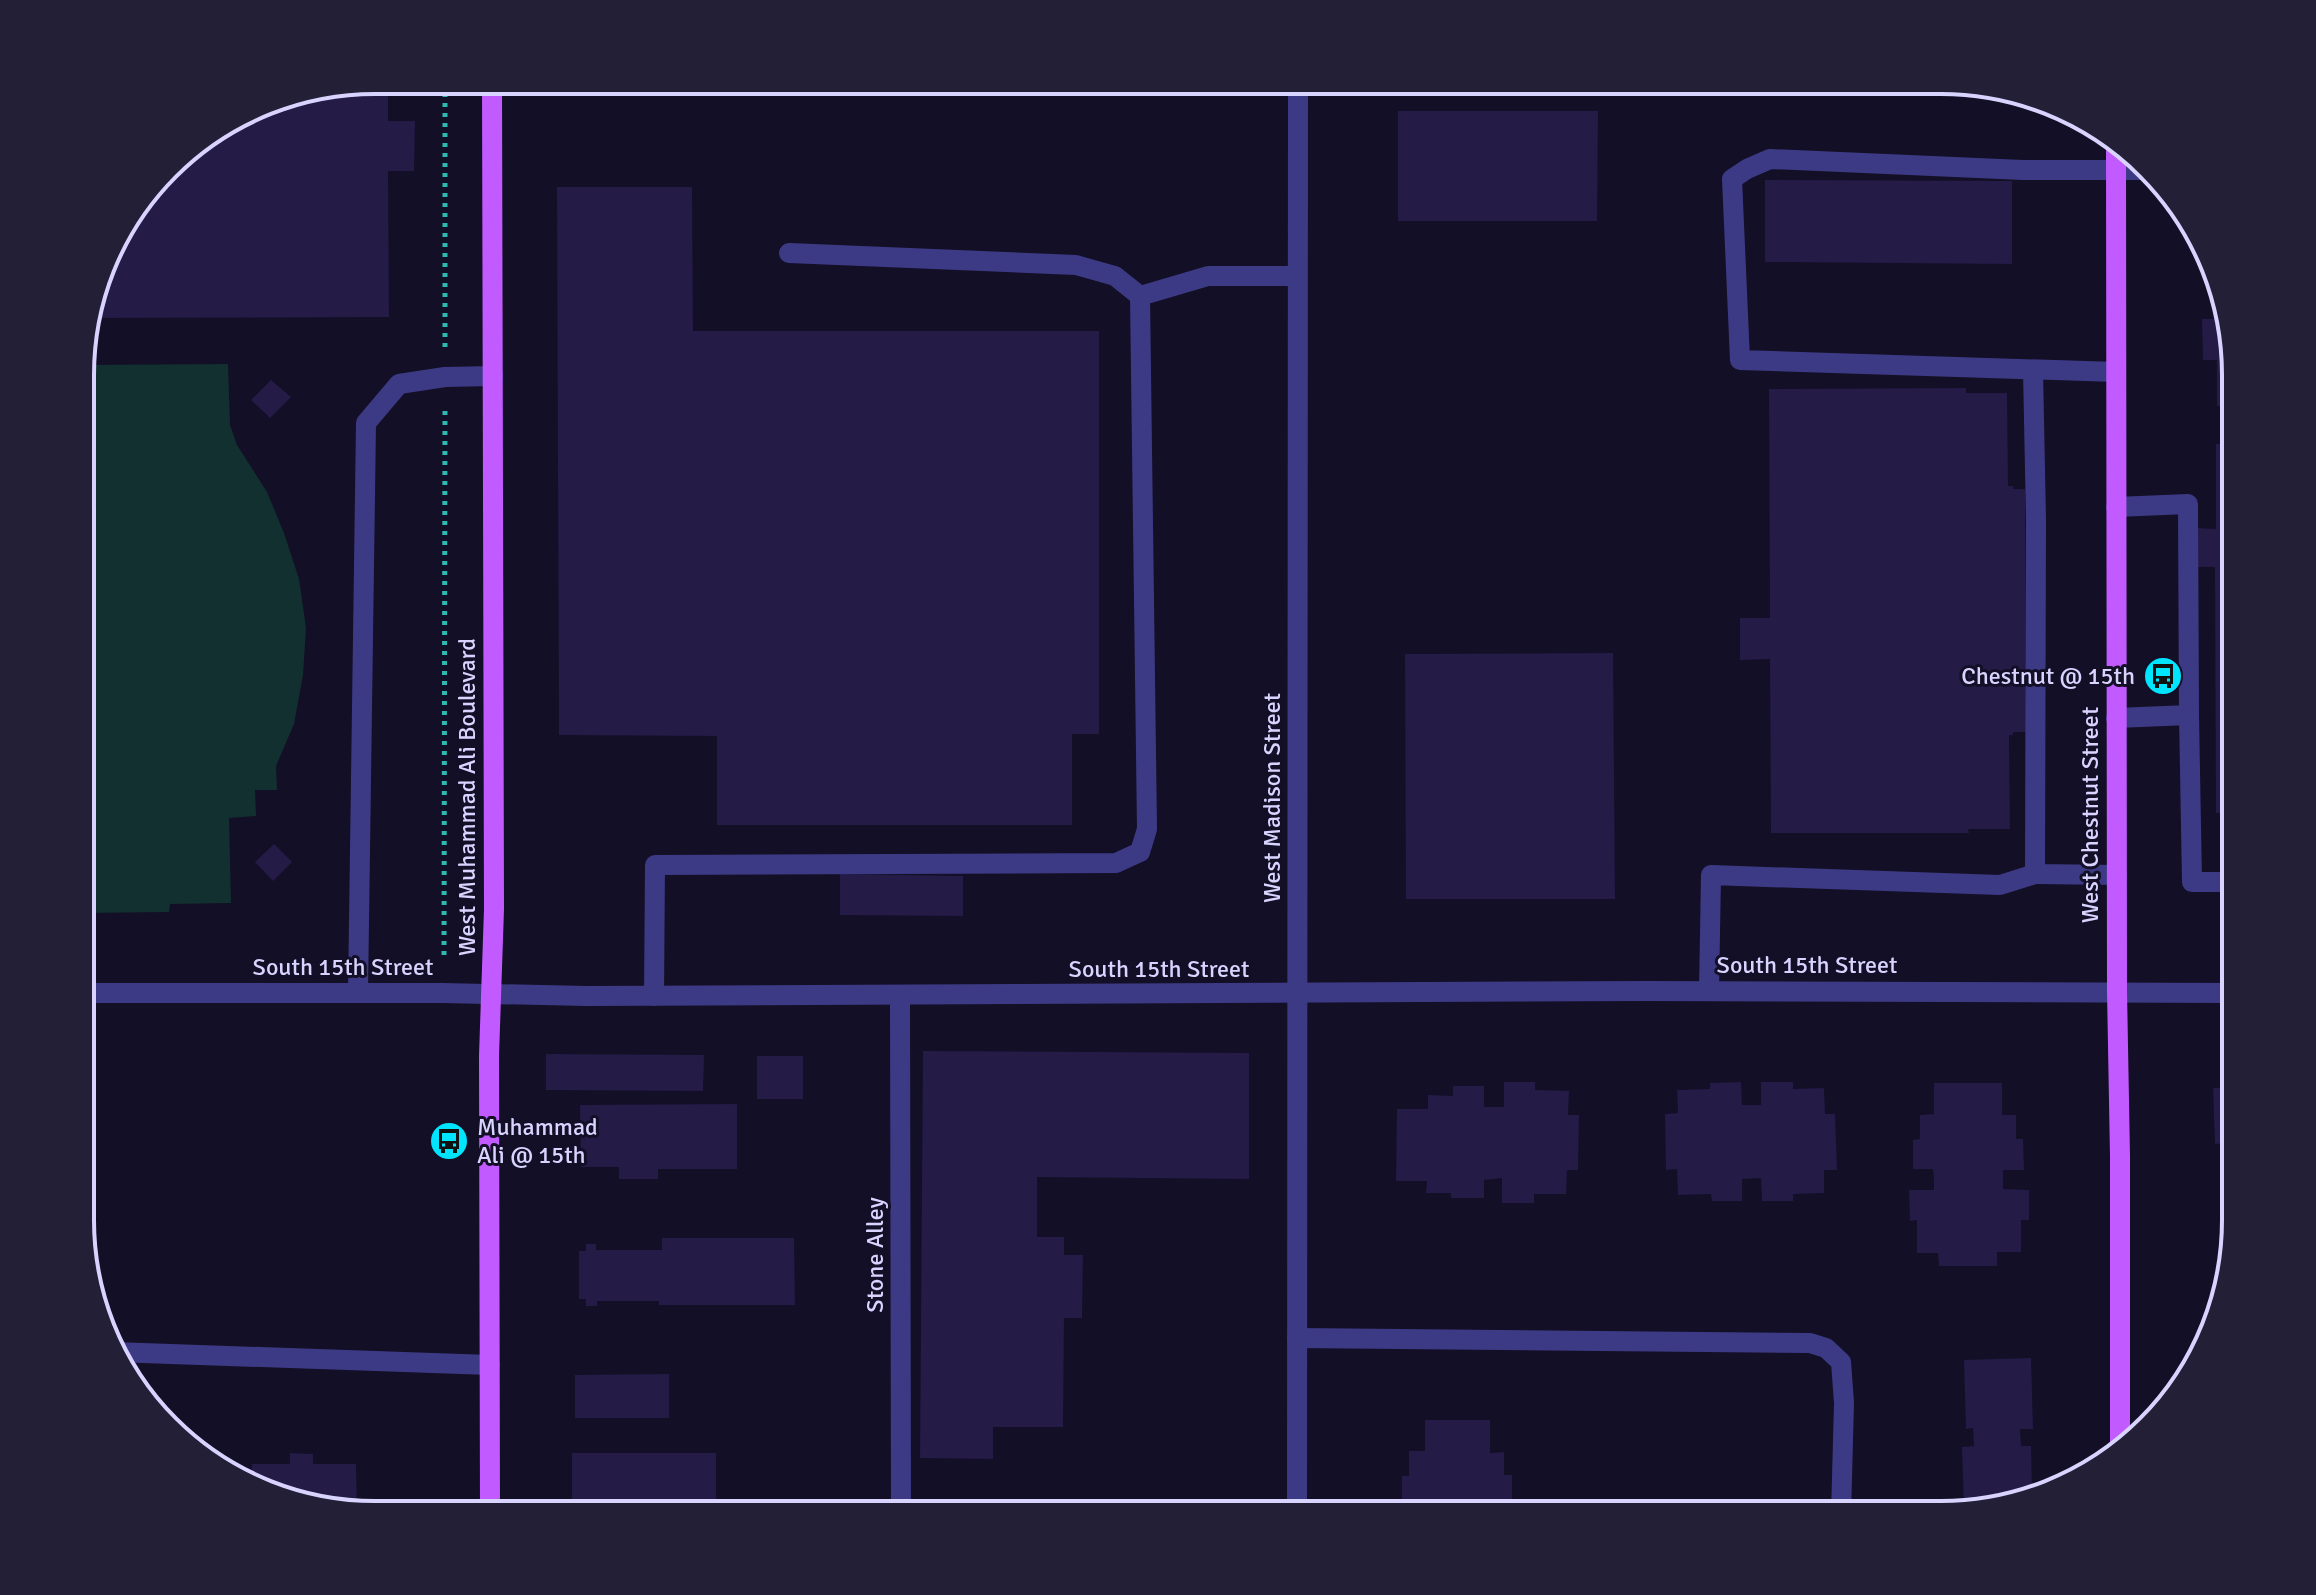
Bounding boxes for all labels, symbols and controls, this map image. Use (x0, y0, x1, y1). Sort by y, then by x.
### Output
street label: West Muhammad Ali Boulevard (452, 638, 482, 956)
bus stop icon: Chestnut @ 15th (2142, 655, 2184, 697)
place label: Chestnut @ 15th (1961, 661, 2135, 691)
street label: West Madison Street (1257, 693, 1287, 903)
street label: West Chestnut Street (2075, 707, 2105, 923)
street label: South 15th Street (1717, 950, 1897, 980)
street label: South 15th Street (253, 952, 433, 982)
street label: South 15th Street (1069, 954, 1249, 984)
place label: Muhammad Ali @ 15th (477, 1112, 598, 1170)
bus stop icon: Muhammad Ali @ 15th (428, 1120, 470, 1162)
street label: Stone Alley (860, 1197, 890, 1313)

